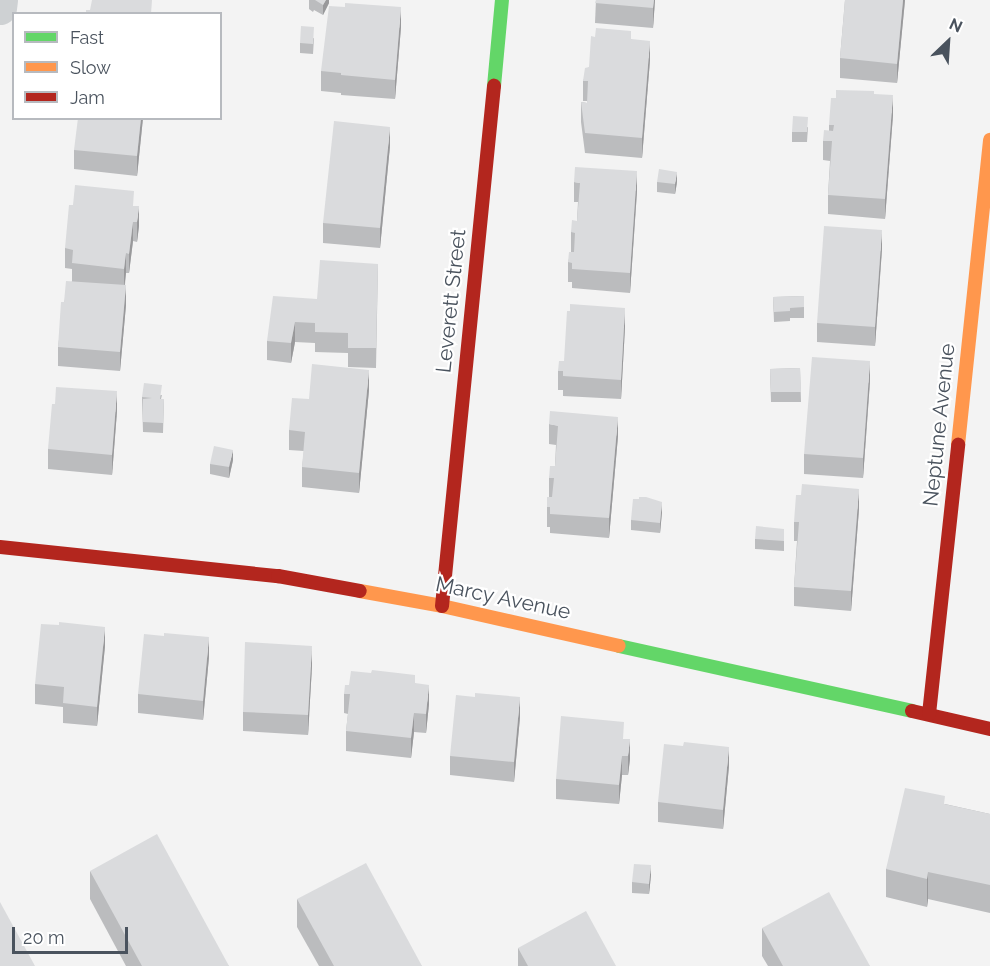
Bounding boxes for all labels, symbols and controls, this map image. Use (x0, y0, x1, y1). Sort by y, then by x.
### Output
legend (12, 12, 222, 120)
north arrow (918, 12, 978, 72)
text: N (946, 14, 965, 36)
text: Fast (70, 27, 104, 48)
text: Slow (70, 57, 111, 78)
text: Jam (70, 87, 105, 108)
street label: Leverett Street (431, 228, 471, 374)
street label: Neptune Avenue (918, 342, 960, 508)
street label: Marcy Avenue (433, 571, 573, 625)
scale bar (15, 915, 130, 953)
text: 20 m (23, 927, 65, 948)

